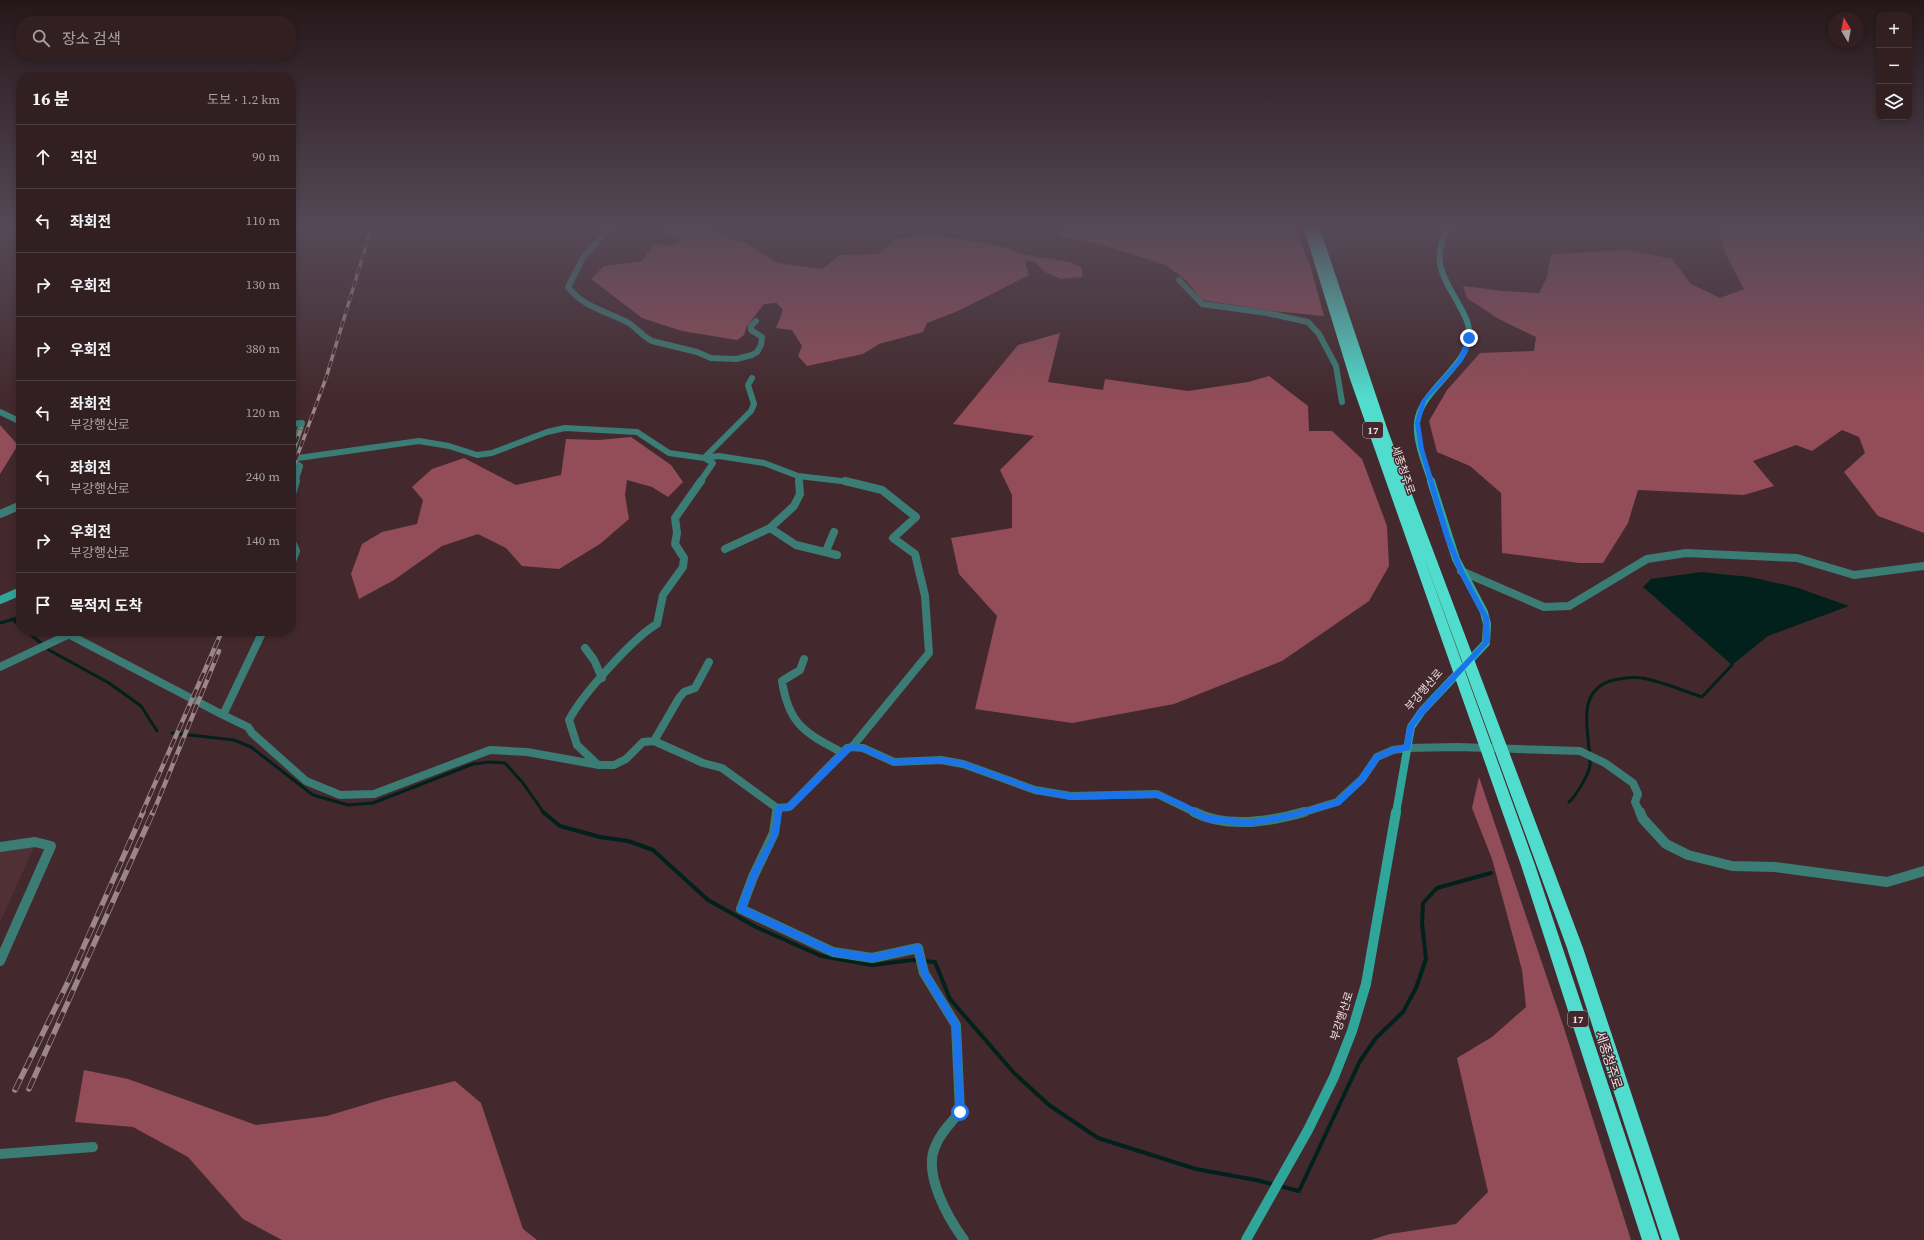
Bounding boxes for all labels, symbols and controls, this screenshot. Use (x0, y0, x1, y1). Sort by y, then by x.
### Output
north arrow (1828, 12, 1864, 48)
map controls (1876, 12, 1912, 120)
button: + (1876, 12, 1912, 48)
search box (16, 16, 296, 60)
icon: search (30, 27, 52, 49)
text: 장소 검색 (62, 28, 121, 49)
button: − (1876, 48, 1912, 84)
button: layers (1876, 84, 1912, 120)
text: 16 분 (32, 87, 70, 111)
text: 도보 · 1.2 km (207, 91, 280, 108)
icon: ahead (32, 146, 54, 168)
text: 직진 (70, 147, 98, 168)
text: 90 m (252, 148, 280, 165)
icon: left (32, 210, 54, 232)
text: 좌회전 (70, 211, 111, 232)
text: 110 m (246, 212, 280, 229)
icon: right (32, 274, 54, 296)
text: 우회전 (70, 275, 111, 296)
text: 130 m (246, 276, 280, 293)
route end (1460, 329, 1478, 347)
icon: right (32, 338, 54, 360)
text: 우회전 (70, 339, 111, 360)
text: 380 m (246, 340, 280, 357)
text: 좌회전 (70, 393, 111, 414)
icon: left (32, 402, 54, 424)
text: 120 m (246, 404, 280, 421)
text: 부강행산로 (70, 416, 130, 433)
road number: 17 (1363, 422, 1383, 438)
street label: 세종청주로 (1388, 444, 1418, 496)
text: 좌회전 (70, 457, 111, 478)
icon: left (32, 466, 54, 488)
text: 240 m (246, 468, 280, 485)
text: 부강행산로 (70, 480, 130, 497)
text: 우회전 (70, 521, 111, 542)
icon: right (32, 530, 54, 552)
text: 140 m (246, 532, 280, 549)
text: 부강행산로 (70, 544, 130, 561)
icon: arrive (32, 594, 54, 616)
text: 목적지 도착 (70, 595, 142, 616)
street label: 부강행산로 (1402, 666, 1446, 714)
street label: 부강행산로 (1327, 990, 1357, 1042)
road number: 17 (1568, 1011, 1588, 1027)
street label: 세종청주로 (1592, 1029, 1626, 1091)
route start (951, 1103, 969, 1121)

